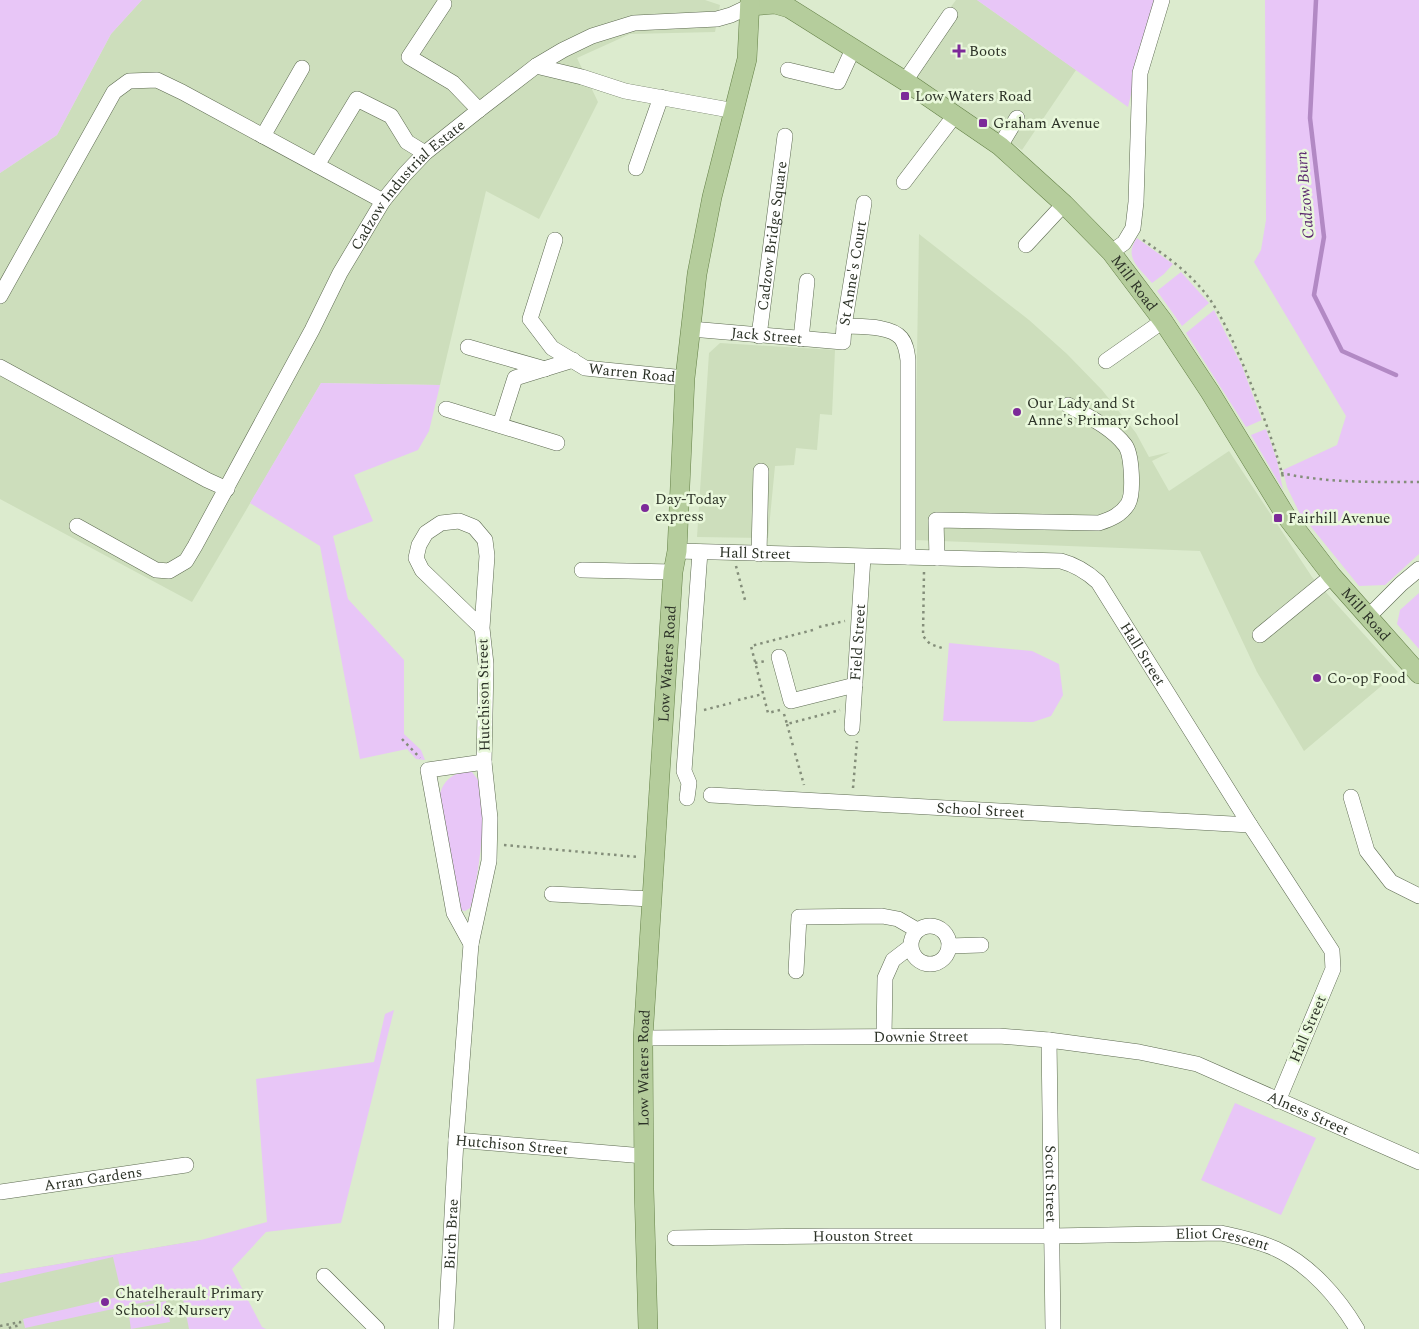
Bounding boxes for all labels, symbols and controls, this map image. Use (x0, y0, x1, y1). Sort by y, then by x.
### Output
place label: Boots (969, 40, 1007, 63)
marker: Boots (953, 45, 965, 57)
place label: Low Waters Road (915, 85, 1032, 108)
marker: Low Waters Road (899, 90, 911, 102)
place label: Graham Avenue (993, 112, 1100, 135)
street label: Cadzow Industrial Estate (345, 114, 470, 255)
marker: Graham Avenue (977, 117, 989, 129)
water label: Cadzow Burn (1289, 150, 1321, 240)
street label: Cadzow Bridge Square (751, 160, 793, 312)
street label: St Anne's Court (833, 219, 872, 327)
street label: Mill Road (1105, 250, 1163, 316)
street label: Jack Street (730, 321, 803, 350)
street label: Warren Road (587, 357, 677, 388)
place label: Our Lady and St Anne's Primary School (1027, 392, 1179, 432)
marker: Our Lady and St Anne's Primary School (1011, 406, 1023, 418)
place label: Day-Today express (655, 488, 727, 528)
marker: Day-Today express (639, 502, 651, 514)
place label: Fairhill Avenue (1288, 507, 1390, 530)
marker: Fairhill Avenue (1272, 512, 1284, 524)
street label: Hall Street (719, 541, 791, 565)
street label: Mill Road (1336, 582, 1396, 646)
street label: Field Street (844, 603, 871, 681)
street label: Low Waters Road (652, 605, 682, 723)
street label: Hall Street (1114, 618, 1172, 690)
street label: Hutchison Street (472, 638, 496, 752)
place label: Co-op Food (1327, 667, 1406, 690)
marker: Co-op Food (1311, 672, 1323, 684)
street label: School Street (936, 796, 1025, 824)
street label: Hall Street (1283, 992, 1333, 1066)
street label: Low Waters Road (631, 1009, 656, 1127)
street label: Downie Street (874, 1025, 968, 1048)
street label: Alness Street (1264, 1085, 1353, 1141)
street label: Hutchison Street (455, 1129, 569, 1161)
street label: Scott Street (1039, 1145, 1063, 1223)
street label: Arran Gardens (42, 1160, 144, 1197)
street label: Birch Brae (438, 1198, 464, 1270)
street label: Eliot Crescent (1175, 1221, 1273, 1257)
street label: Houston Street (813, 1225, 913, 1248)
place label: Chatelherault Primary School & Nursery (115, 1282, 264, 1322)
marker: Chatelherault Primary School & Nursery (99, 1296, 111, 1308)

